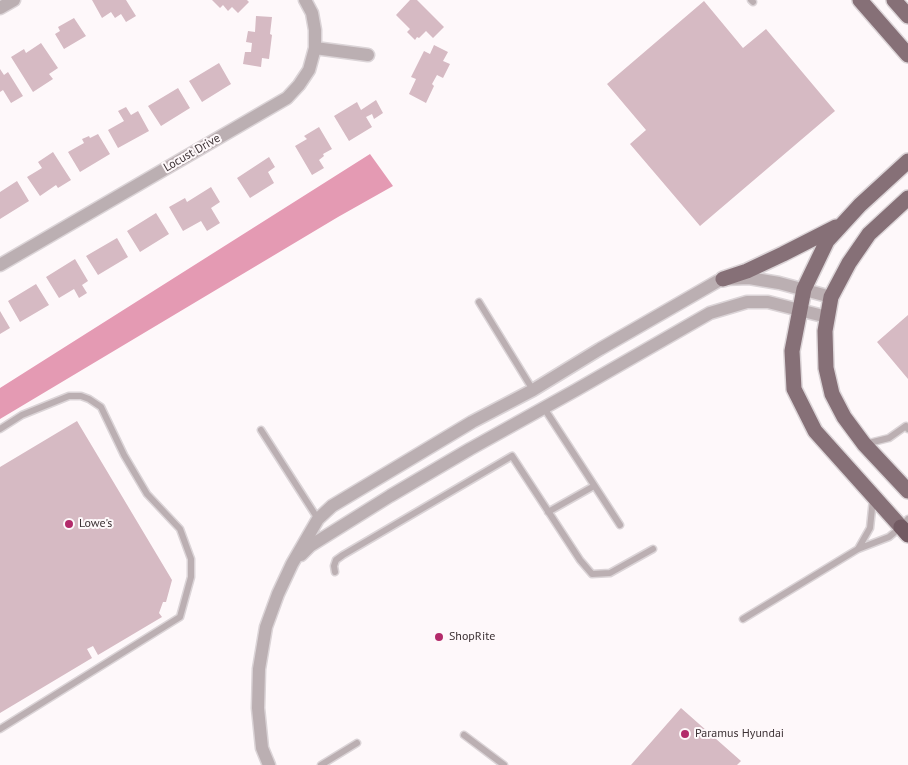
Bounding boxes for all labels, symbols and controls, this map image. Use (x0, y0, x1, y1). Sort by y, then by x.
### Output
street label: Locust Drive (161, 131, 223, 175)
place label: Lowe's (79, 517, 112, 531)
marker: Lowe's (63, 518, 75, 530)
place label: ShopRite (449, 630, 495, 644)
marker: ShopRite (433, 631, 445, 643)
place label: Paramus Hyundai (695, 727, 784, 741)
marker: Paramus Hyundai (679, 728, 691, 740)

